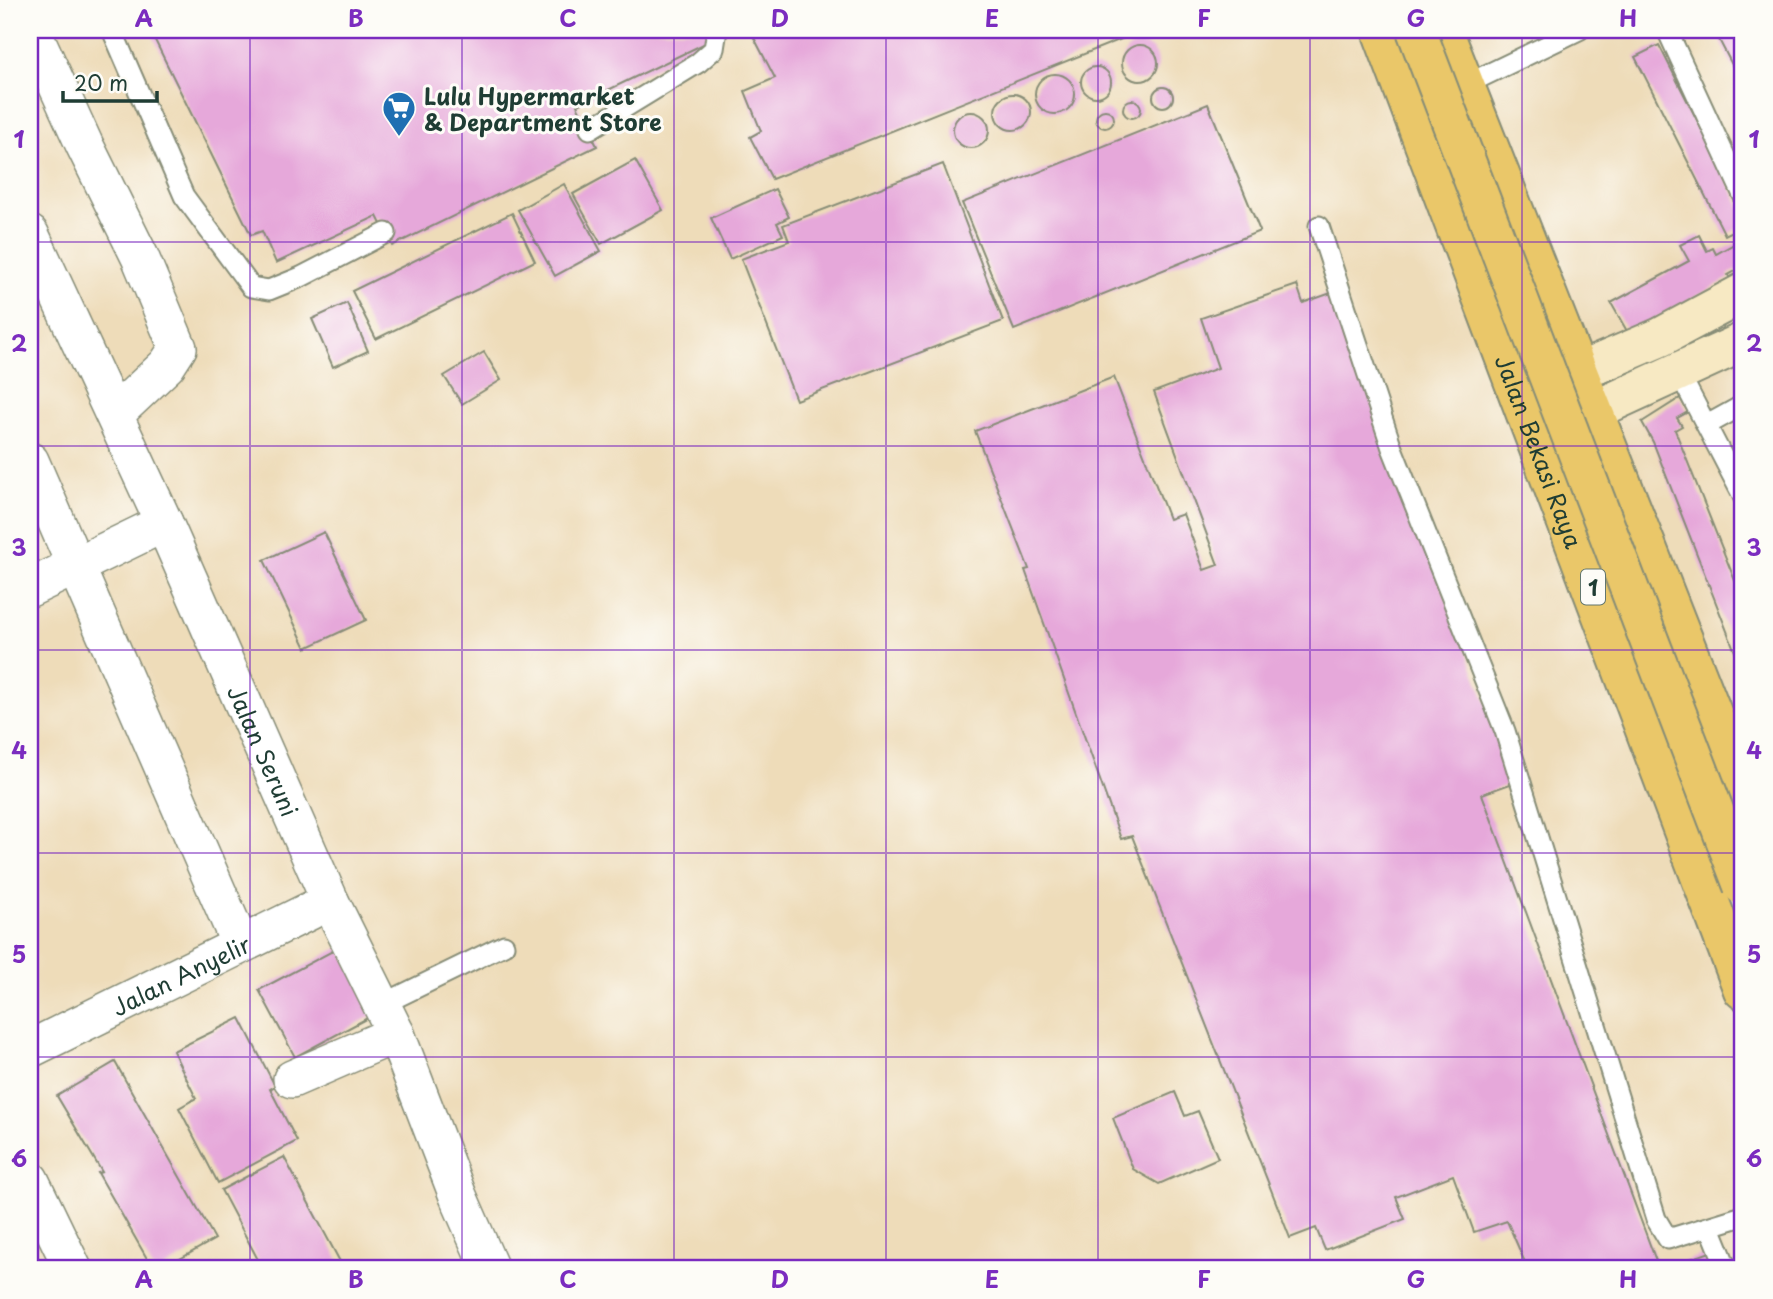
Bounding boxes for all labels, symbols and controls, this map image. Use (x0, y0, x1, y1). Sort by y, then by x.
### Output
text: A (135, 0, 153, 35)
text: B (348, 0, 364, 35)
text: C (559, 0, 577, 35)
text: D (771, 0, 789, 35)
text: E (985, 0, 999, 35)
text: F (1197, 0, 1211, 35)
text: G (1407, 0, 1425, 35)
text: H (1619, 0, 1637, 35)
scale bar (63, 60, 158, 104)
text: 20 m (74, 66, 128, 98)
place label: Lulu Hypermarket & Department Store (424, 78, 662, 139)
supermarket icon: Lulu Hypermarket & Department Store (380, 89, 418, 138)
text: 1 (14, 121, 25, 156)
text: 1 (1749, 121, 1760, 156)
text: 2 (11, 325, 27, 360)
text: 2 (1746, 325, 1762, 360)
street label: Jalan Bekasi Raya (1487, 349, 1592, 553)
text: 3 (11, 529, 27, 564)
text: 3 (1746, 529, 1762, 564)
road number: 1 (1581, 570, 1605, 604)
street label: Jalan Seruni (220, 679, 308, 822)
text: 4 (11, 732, 27, 767)
text: 4 (1746, 732, 1762, 767)
street label: Jalan Anyelir (105, 925, 257, 1024)
text: 5 (12, 936, 26, 971)
text: 5 (1747, 936, 1761, 971)
text: 6 (11, 1140, 27, 1175)
text: 6 (1746, 1140, 1762, 1175)
text: A (135, 1261, 153, 1296)
text: B (348, 1261, 364, 1296)
text: C (559, 1261, 577, 1296)
text: D (771, 1261, 789, 1296)
text: E (985, 1261, 999, 1296)
text: F (1197, 1261, 1211, 1296)
text: G (1407, 1261, 1425, 1296)
text: H (1619, 1261, 1637, 1296)

